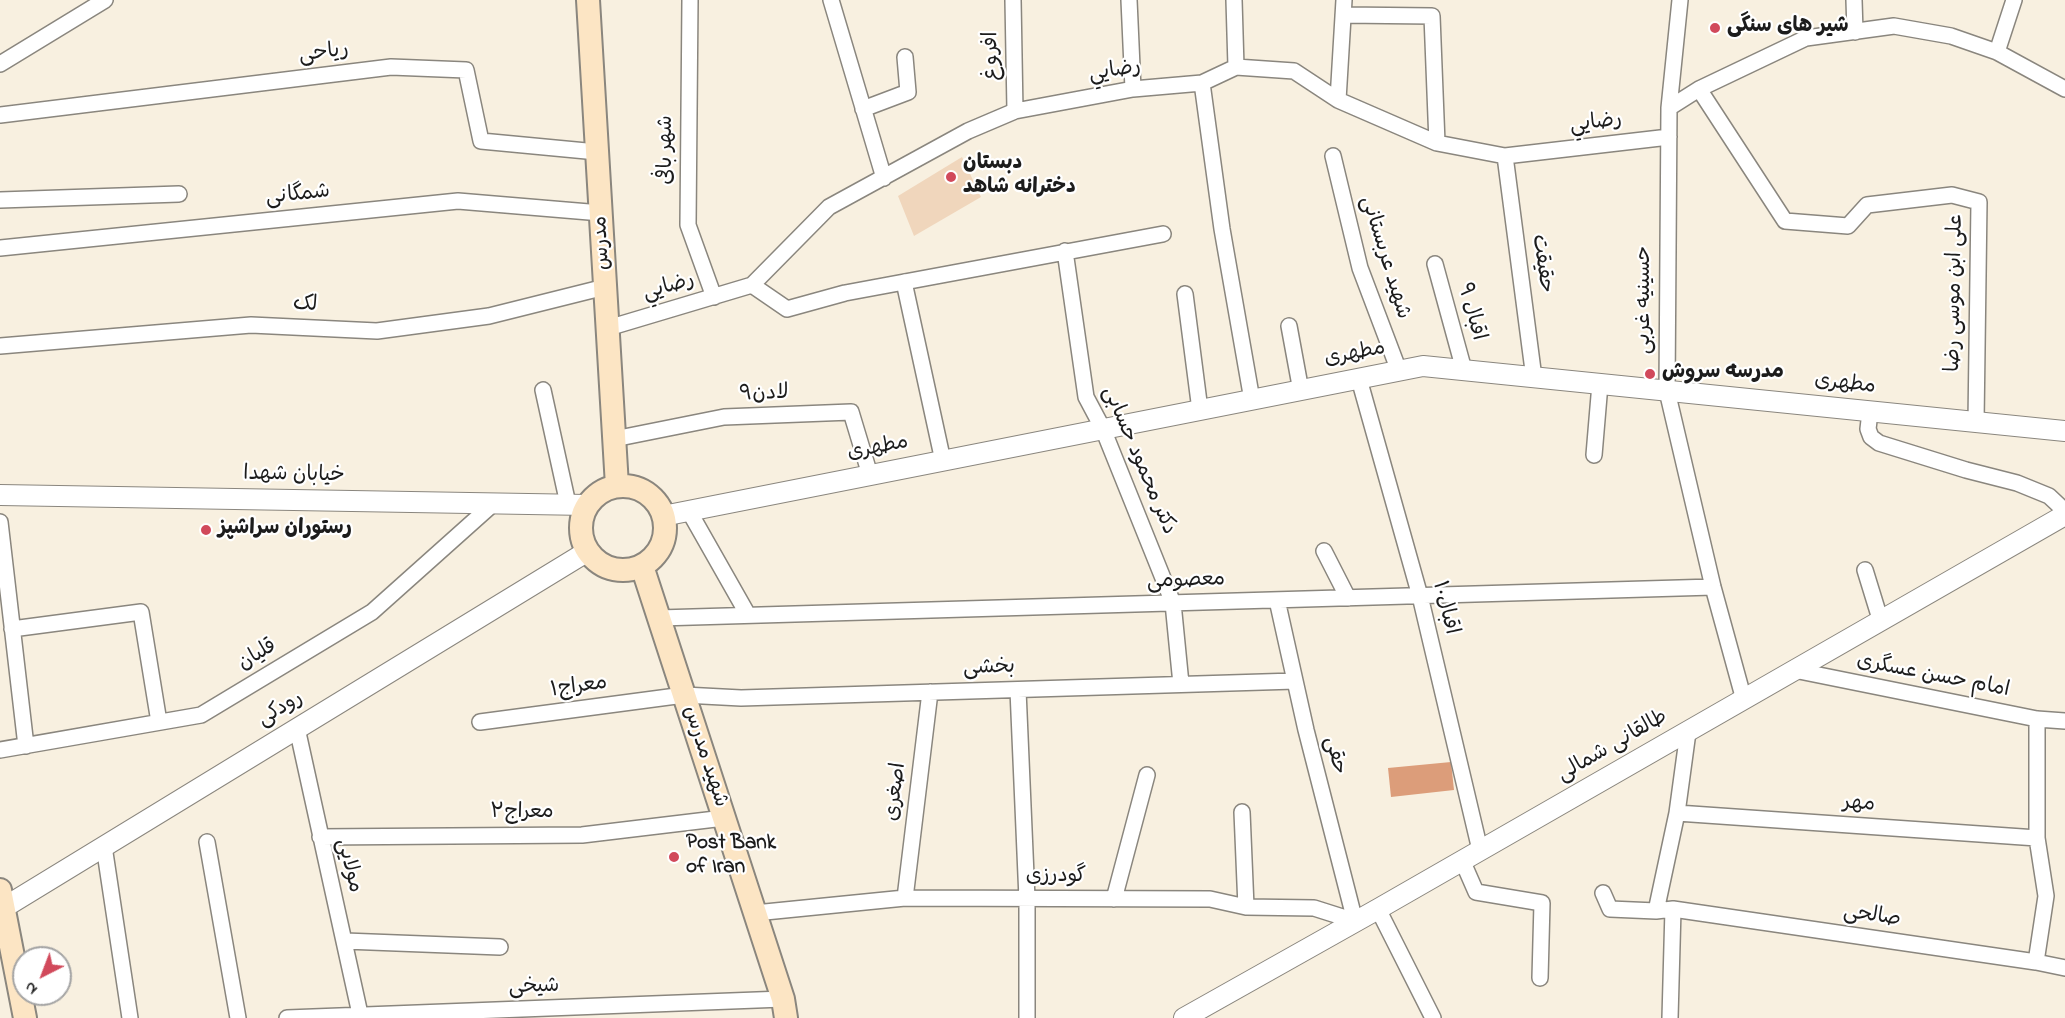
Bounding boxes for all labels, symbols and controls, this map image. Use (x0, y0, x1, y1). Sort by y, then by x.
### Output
place label: شیر های سنگی (1727, 15, 1849, 41)
marker: شیر های سنگی (1708, 21, 1722, 35)
street label: افروغ (980, 31, 1006, 81)
street label: ریاحی (298, 38, 350, 70)
street label: رضایي (1087, 55, 1143, 89)
street label: رضایي (1568, 108, 1624, 140)
street label: شهر بافی (655, 115, 681, 185)
place label: دبستان دخترانه شاهد (963, 152, 1076, 202)
marker: دبستان دخترانه شاهد (944, 170, 958, 184)
street label: شمگانی (265, 180, 331, 212)
street label: شهید عربستانی (1353, 193, 1415, 323)
street label: علی ابن موسی رضا (1942, 214, 1970, 372)
street label: مدرس (589, 215, 617, 271)
street label: حقیقت (1524, 233, 1558, 295)
street label: حسینیه غربی (1633, 246, 1659, 354)
street label: رضایي (640, 269, 698, 307)
street label: اقبال ۹ (1450, 281, 1490, 343)
street label: لک (292, 293, 318, 319)
street label: مطهری (1322, 337, 1388, 373)
place label: مدرسه سروش (1662, 361, 1784, 387)
marker: مدرسه سروش (1643, 367, 1657, 381)
street label: مطهری (1813, 369, 1877, 401)
street label: لادن۹ (739, 382, 789, 408)
street label: دکتر محمود حسابی (1095, 383, 1181, 539)
street label: مطهری (845, 431, 911, 467)
street label: خیابان شهدا (243, 463, 345, 489)
place label: رستوران سراشپز (218, 517, 352, 543)
marker: رستوران سراشپز (199, 523, 213, 537)
street label: معصومی (1146, 568, 1226, 596)
street label: اقبال۱۰ (1425, 579, 1463, 637)
street label: قلیان (234, 635, 282, 677)
street label: امام حسن عسگری (1854, 650, 2012, 704)
street label: بخشی (963, 656, 1015, 682)
street label: معراج۱ (549, 672, 609, 704)
street label: رودکی (254, 687, 308, 733)
street label: شهید مدرس (676, 703, 732, 811)
street label: طالقانی شمالی (1553, 705, 1673, 789)
street label: حقی (1317, 734, 1351, 778)
street label: اصغری (881, 761, 913, 823)
street label: مهر (1842, 791, 1876, 819)
street label: معراج۲ (490, 801, 554, 827)
place label: Post Bank of Iran (686, 832, 776, 882)
street label: مولایی (329, 836, 367, 896)
marker: Post Bank of Iran (667, 850, 681, 864)
street label: گودرزی (1026, 865, 1086, 891)
street label: صالحی (1842, 900, 1902, 934)
north arrow (12, 946, 72, 1006)
text: N (19, 975, 43, 1000)
street label: شیخی (508, 975, 560, 1001)

